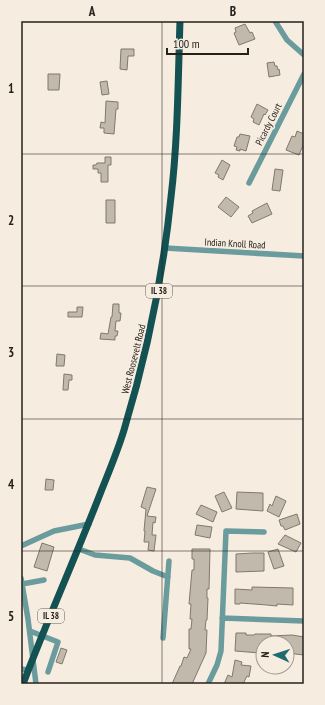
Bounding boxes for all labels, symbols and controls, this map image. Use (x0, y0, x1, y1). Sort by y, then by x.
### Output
text: A (88, 3, 96, 20)
text: B (230, 3, 236, 20)
scale bar (167, 30, 248, 56)
text: 100 m (173, 36, 200, 51)
text: 1 (8, 80, 14, 97)
street label: Picardy Court (252, 101, 285, 147)
text: 2 (8, 212, 14, 229)
street label: Indian Knoll Road (204, 235, 266, 252)
road number: IL 38 (146, 284, 172, 298)
street label: West Roosevelt Road (119, 323, 148, 395)
text: 3 (8, 344, 14, 361)
text: 4 (8, 476, 15, 493)
text: 5 (8, 608, 14, 625)
road number: IL 38 (38, 609, 64, 623)
north arrow (255, 635, 295, 675)
text: N (258, 651, 272, 658)

